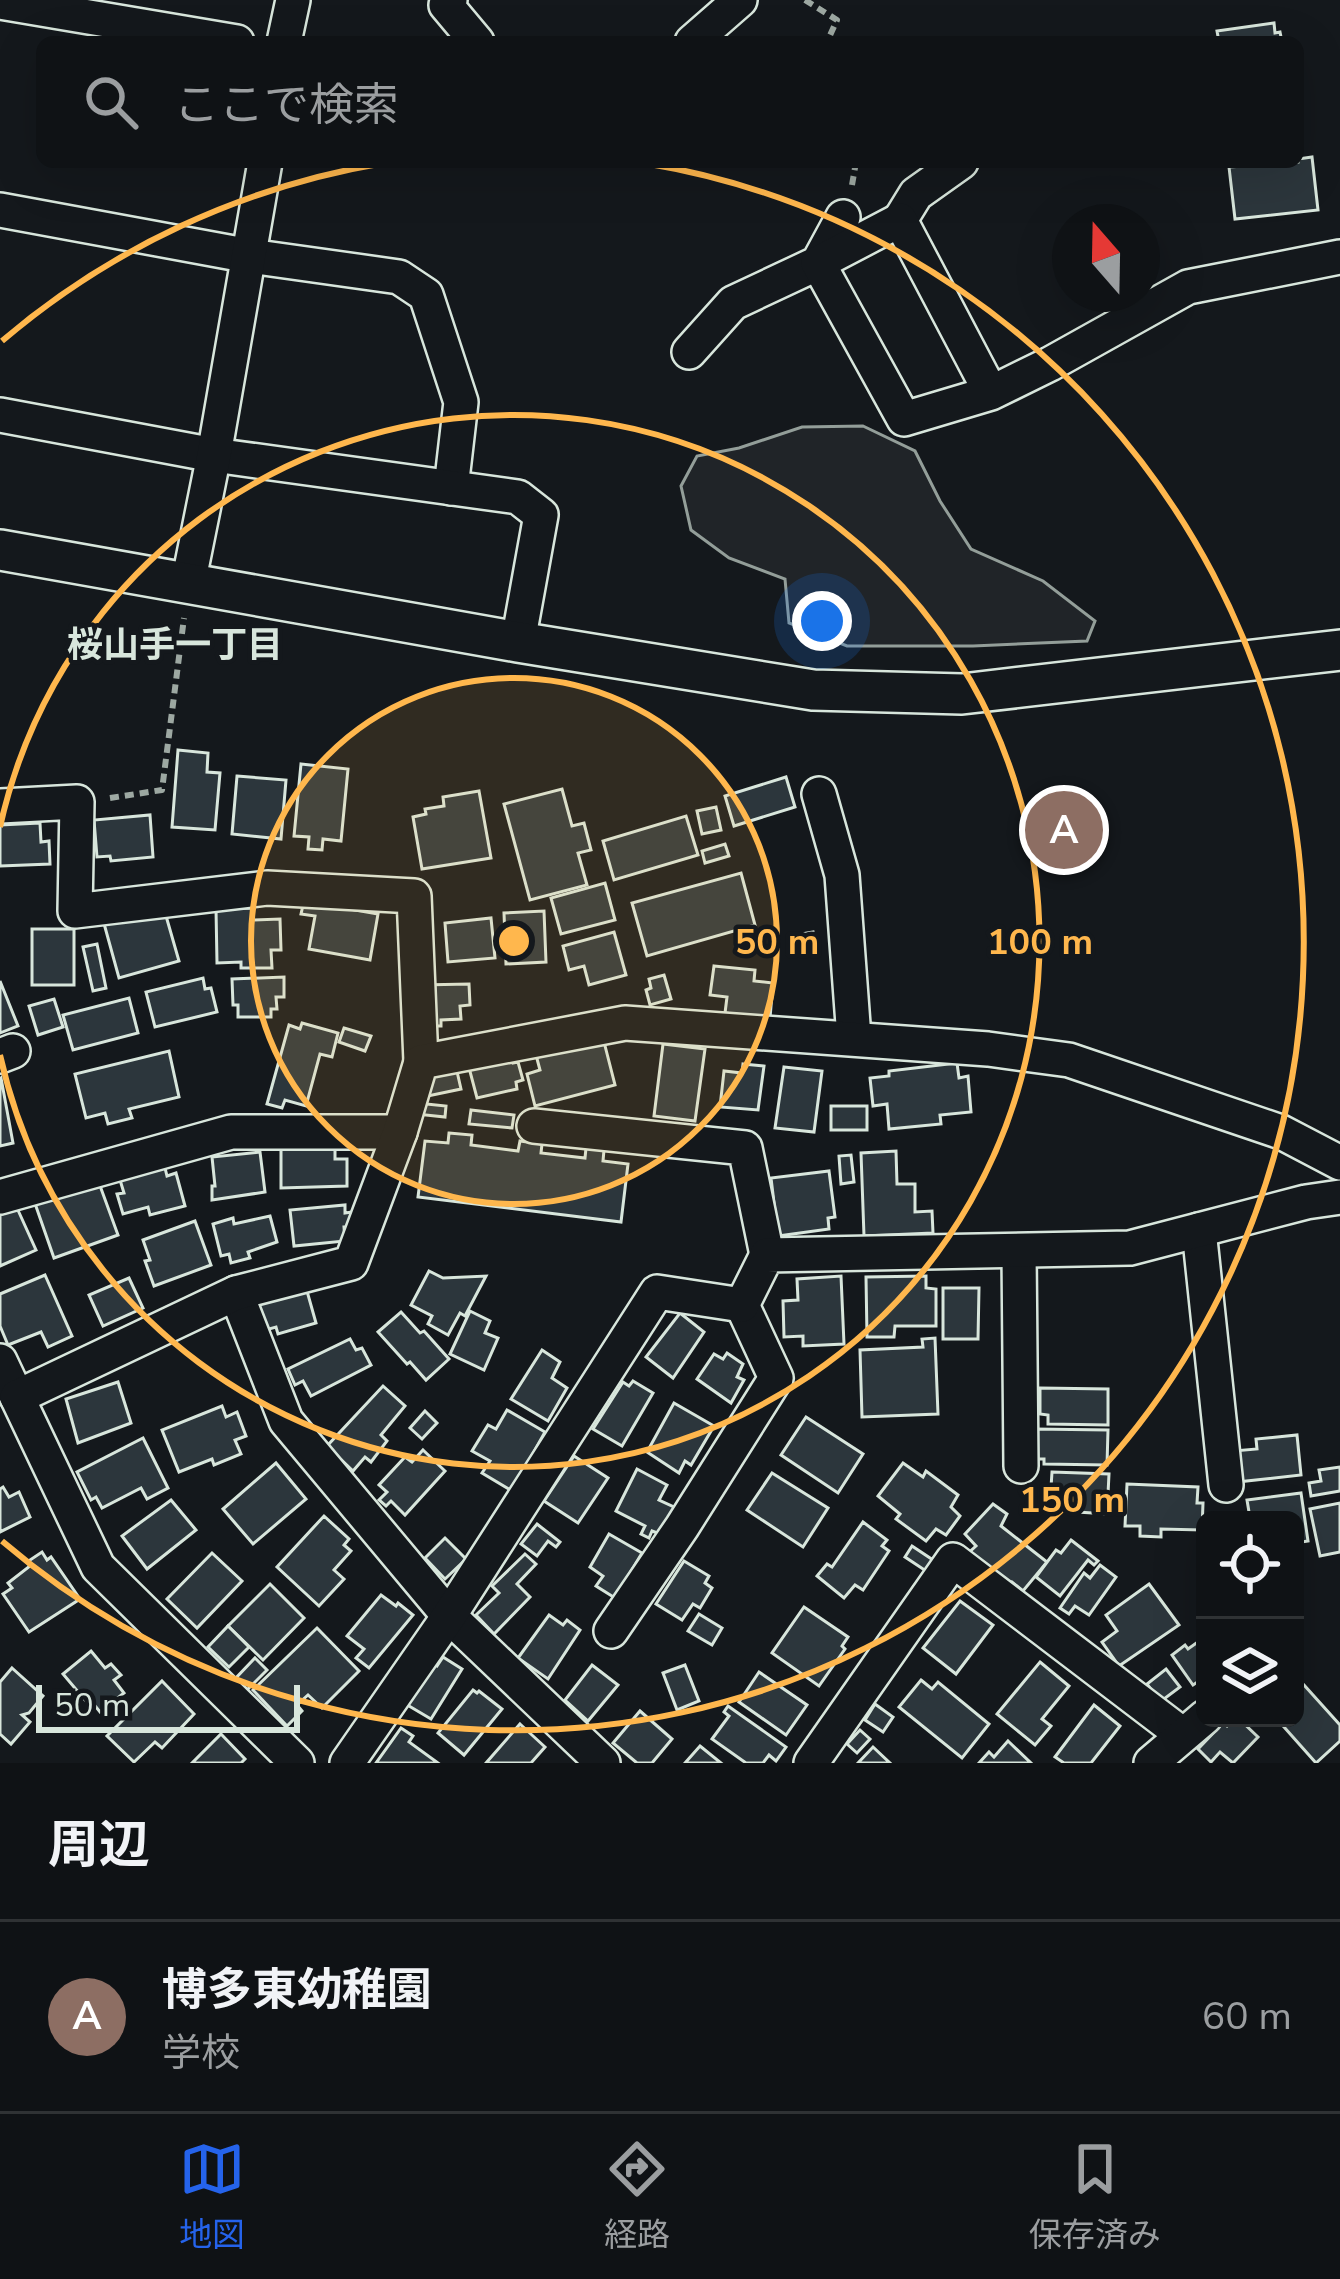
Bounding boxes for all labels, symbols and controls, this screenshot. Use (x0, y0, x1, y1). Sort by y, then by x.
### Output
search box (36, 36, 1304, 168)
icon: search (78, 69, 144, 135)
text: ここで検索 (174, 75, 399, 136)
north arrow (1052, 204, 1160, 312)
your location (792, 591, 852, 651)
district label: 桜山手一丁目 (67, 621, 283, 670)
pin: A (1025, 785, 1103, 875)
text: 50 m (735, 918, 819, 967)
text: 100 m (987, 918, 1093, 967)
centre of rings (493, 920, 535, 962)
text: 150 m (1019, 1476, 1125, 1525)
map controls (1196, 1511, 1304, 1727)
button: locate (1196, 1511, 1304, 1619)
button: layers (1196, 1619, 1304, 1727)
scale bar (36, 1679, 300, 1732)
text: 50 m (54, 1683, 130, 1728)
text: 周辺 (48, 1810, 150, 1880)
text: 博多東幼稚園 (162, 1960, 432, 2021)
text: A (72, 1990, 102, 2043)
text: 60 m (1202, 1990, 1292, 2043)
text: 学校 (162, 2027, 240, 2080)
tab: 地図 (179, 2136, 245, 2258)
tab: 経路 (604, 2136, 670, 2258)
tab: 保存済み (1029, 2136, 1161, 2258)

